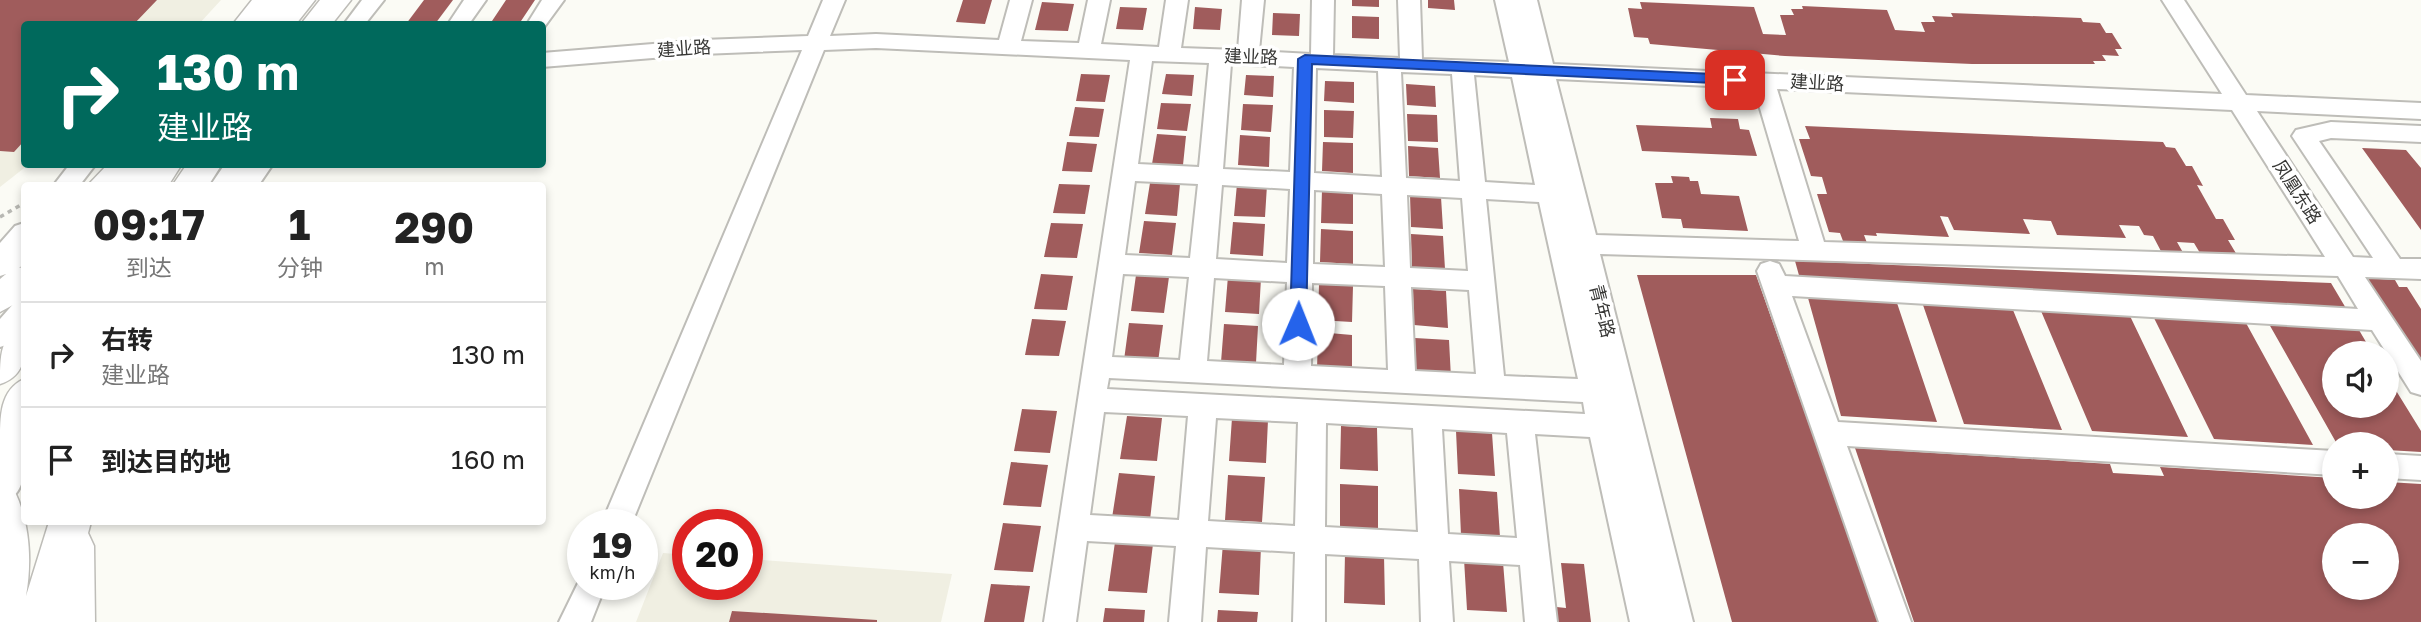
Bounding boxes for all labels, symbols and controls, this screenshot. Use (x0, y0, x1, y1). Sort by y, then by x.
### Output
street label: 建业路 (656, 35, 712, 61)
text: 130 m (157, 42, 299, 101)
street label: 建业路 (1224, 44, 1278, 68)
icon: right (42, 49, 133, 140)
pin (1705, 50, 1765, 110)
icon: arrive (1716, 61, 1754, 99)
street label: 建业路 (1790, 70, 1845, 94)
text: 建业路 (157, 108, 253, 146)
street label: 凤凰东路 (2269, 155, 2327, 228)
text: 09:17 (93, 199, 205, 249)
text: 1 (289, 199, 310, 249)
text: 290 (395, 202, 474, 252)
text: m (424, 252, 444, 280)
text: 到达 (126, 253, 172, 281)
text: 分钟 (277, 253, 323, 281)
street label: 青年路 (1586, 282, 1620, 340)
position arrow (1261, 287, 1335, 361)
text: 右转 (101, 324, 153, 355)
icon: right (42, 336, 80, 374)
text: 130 m (452, 339, 525, 370)
map controls (2322, 341, 2399, 600)
button: sound (2322, 341, 2399, 418)
text: 建业路 (101, 360, 170, 388)
button: + (2322, 432, 2399, 509)
icon: arrive (42, 441, 80, 479)
text: 160 m (451, 444, 525, 475)
text: 到达目的地 (101, 446, 231, 477)
speed limit sign: 20 (672, 509, 763, 600)
button: − (2322, 523, 2399, 600)
text: 19 (592, 524, 633, 566)
text: km/h (590, 561, 635, 583)

